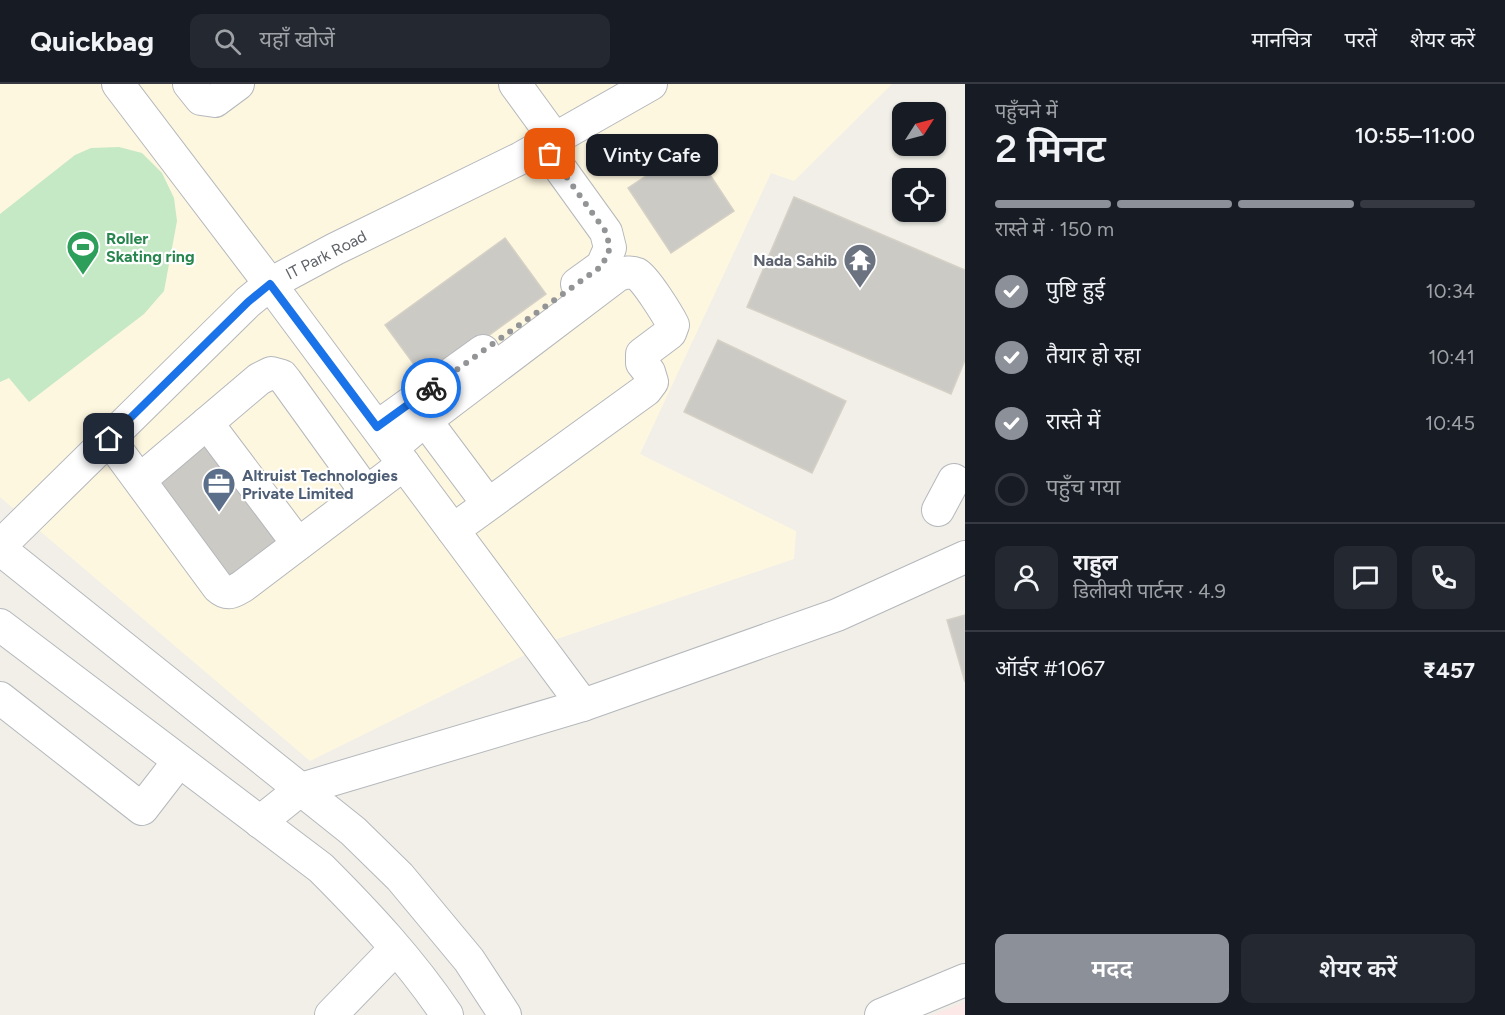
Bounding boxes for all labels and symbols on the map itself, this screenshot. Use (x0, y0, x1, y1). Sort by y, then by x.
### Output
north arrow (892, 102, 946, 156)
pin (524, 128, 575, 179)
callout: Vinty Cafe (586, 133, 718, 175)
street label: IT Park Road (282, 226, 370, 284)
sports icon: Roller Skating ring (65, 229, 101, 276)
place label: Roller Skating ring (106, 229, 195, 266)
temple icon: Nada Sahib (842, 242, 878, 289)
place label: Nada Sahib (753, 251, 837, 270)
courier (401, 358, 461, 418)
pin (83, 413, 134, 464)
office icon: Altruist Technologies Private Limited (201, 466, 237, 513)
place label: Altruist Technologies Private Limited (242, 466, 398, 503)

